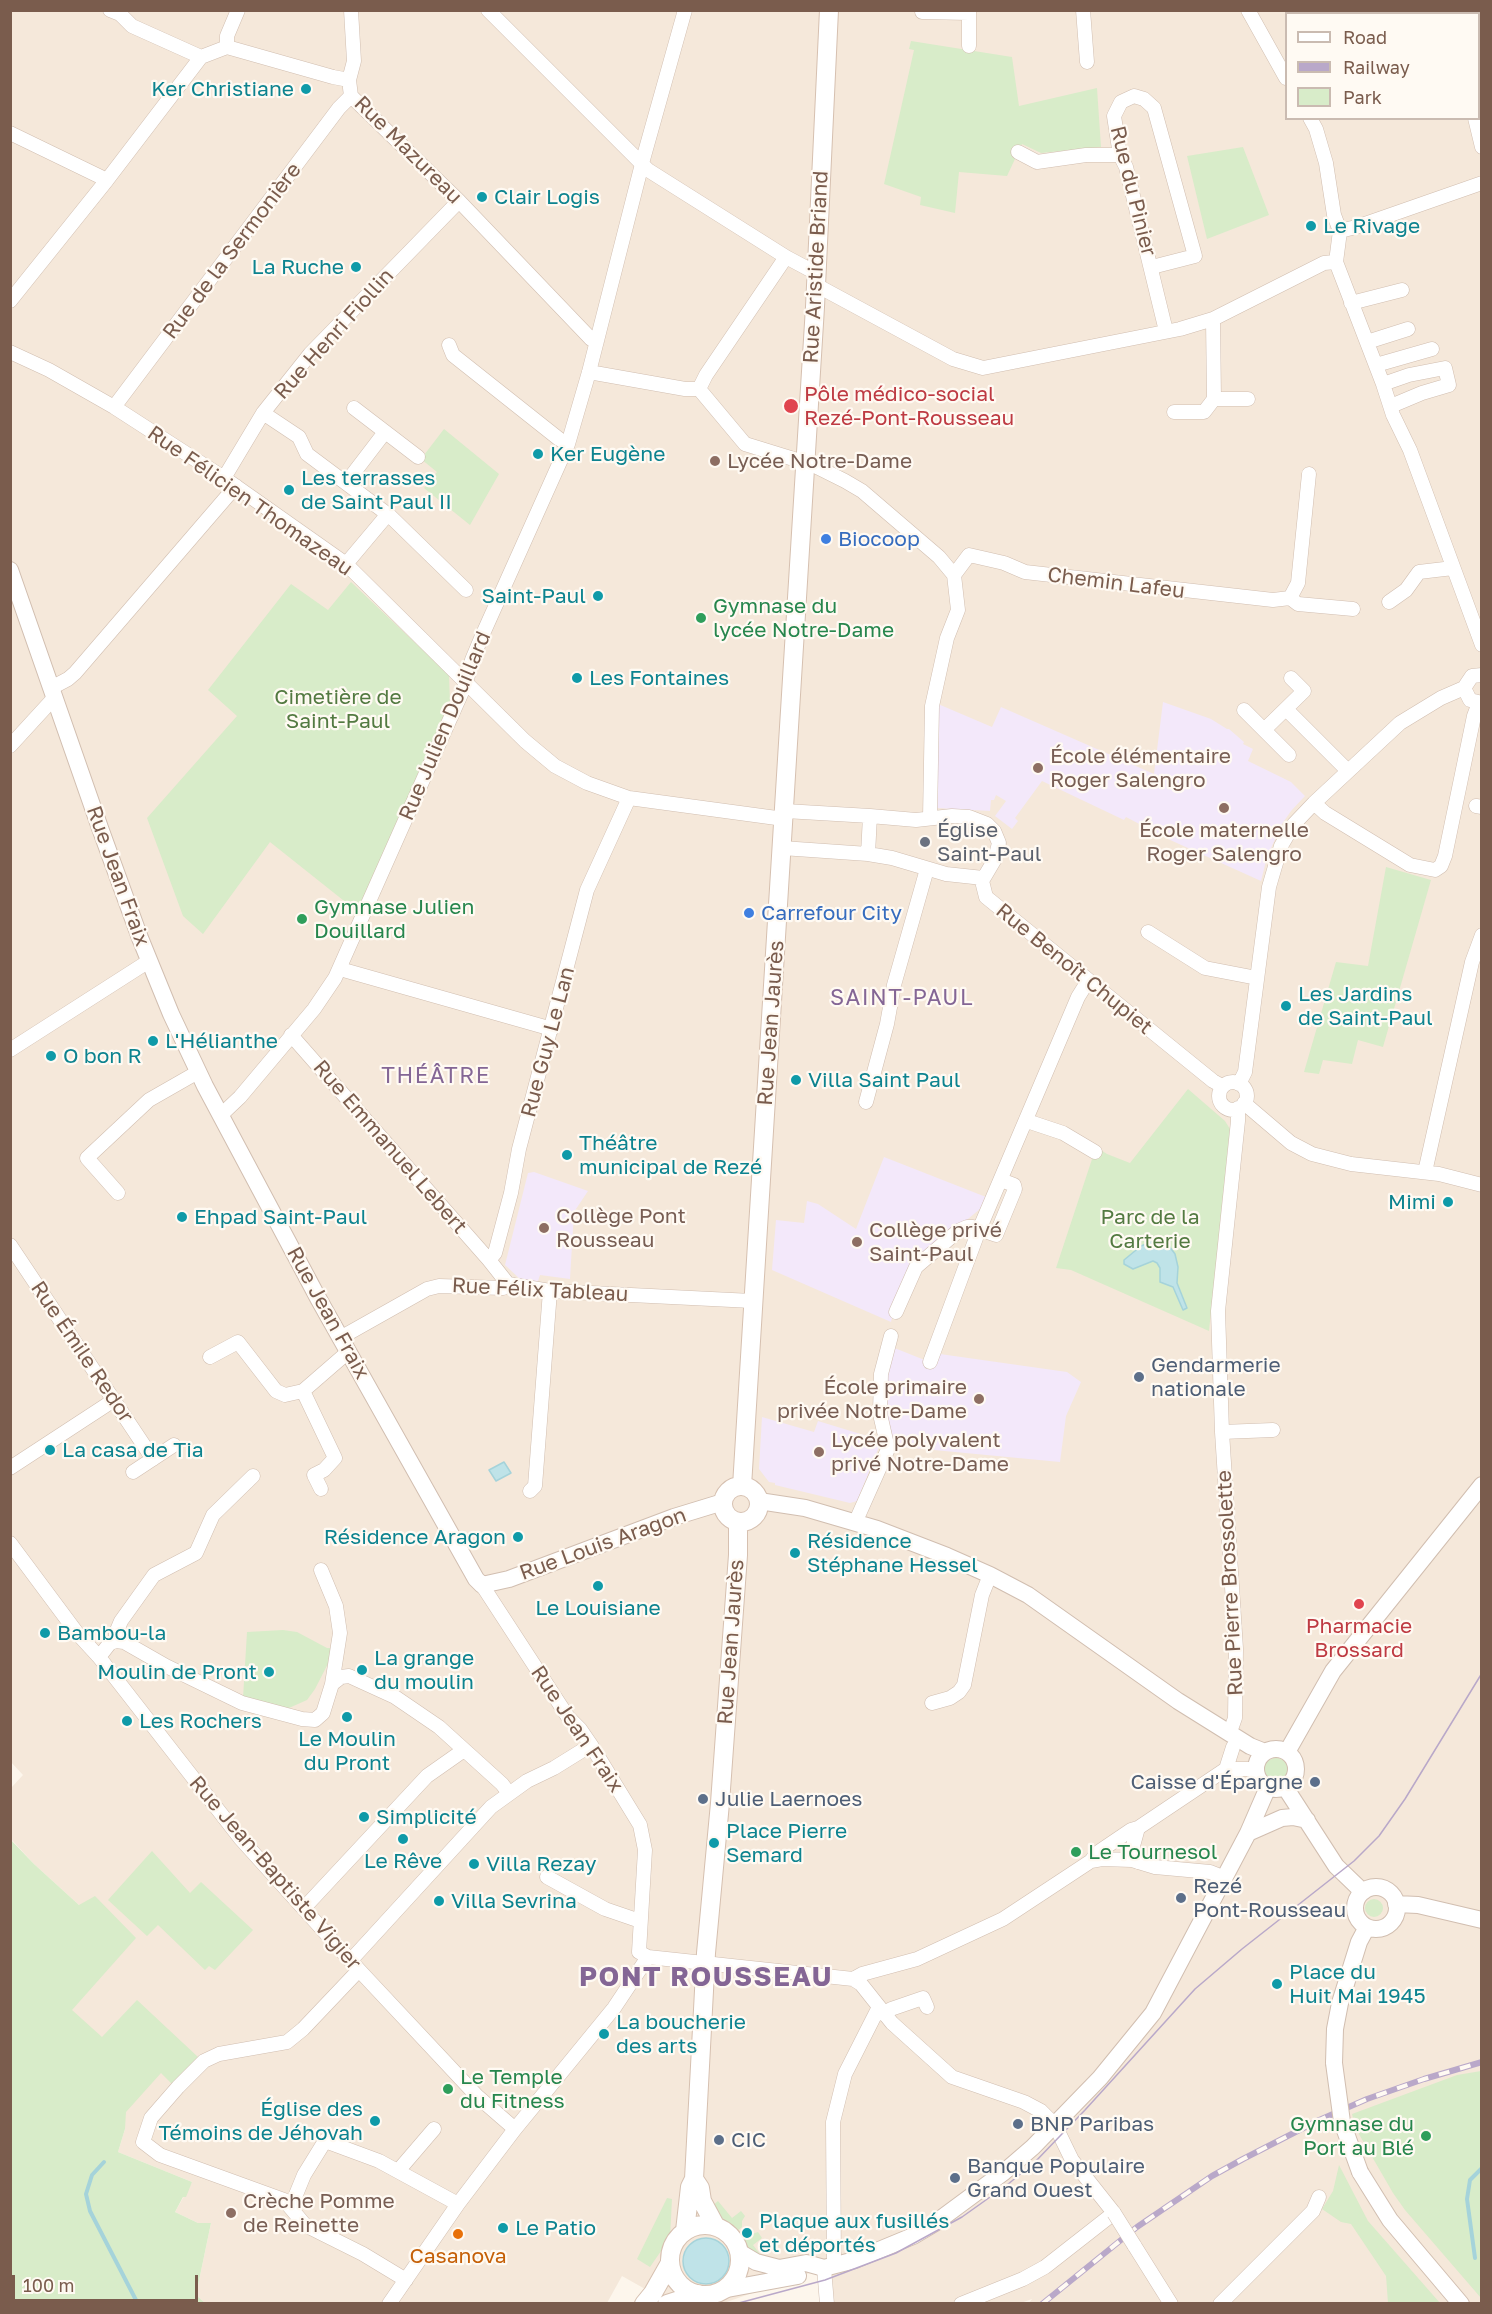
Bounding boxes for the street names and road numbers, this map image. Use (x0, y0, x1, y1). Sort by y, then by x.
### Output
street label: Rue Mazureau (349, 91, 467, 209)
street label: Rue du Pinier (1105, 123, 1161, 259)
street label: Rue de la Sermonière (158, 158, 306, 344)
street label: Rue Aristide Briand (798, 170, 834, 364)
street label: Rue Henri Fiollin (269, 264, 399, 404)
street label: Rue Félicien Thomazeau (143, 421, 357, 581)
street label: Chemin Lafeu (1046, 562, 1186, 604)
street label: Rue Julien Douillard (394, 628, 496, 824)
street label: Rue Jean Fraix (81, 802, 155, 950)
street label: Rue Benoît Chupiet (991, 898, 1157, 1040)
street label: Rue Jean Jaurès (753, 940, 789, 1106)
street label: Rue Guy Le Lan (516, 964, 580, 1120)
street label: Rue Emmanuel Lebert (308, 1055, 472, 1239)
street label: Rue Jean Fraix (281, 1242, 375, 1384)
street label: Rue Félix Tableau (451, 1273, 629, 1307)
street label: Rue Émile Redor (25, 1277, 139, 1427)
street label: Rue Pierre Brossolette (1211, 1469, 1249, 1697)
street label: Rue Louis Aragon (516, 1502, 690, 1586)
street label: Rue Jean Jaurès (713, 1559, 749, 1725)
street label: Rue Jean Fraix (525, 1661, 629, 1797)
street label: Rue Jean-Baptiste Vigier (184, 1771, 366, 1975)

